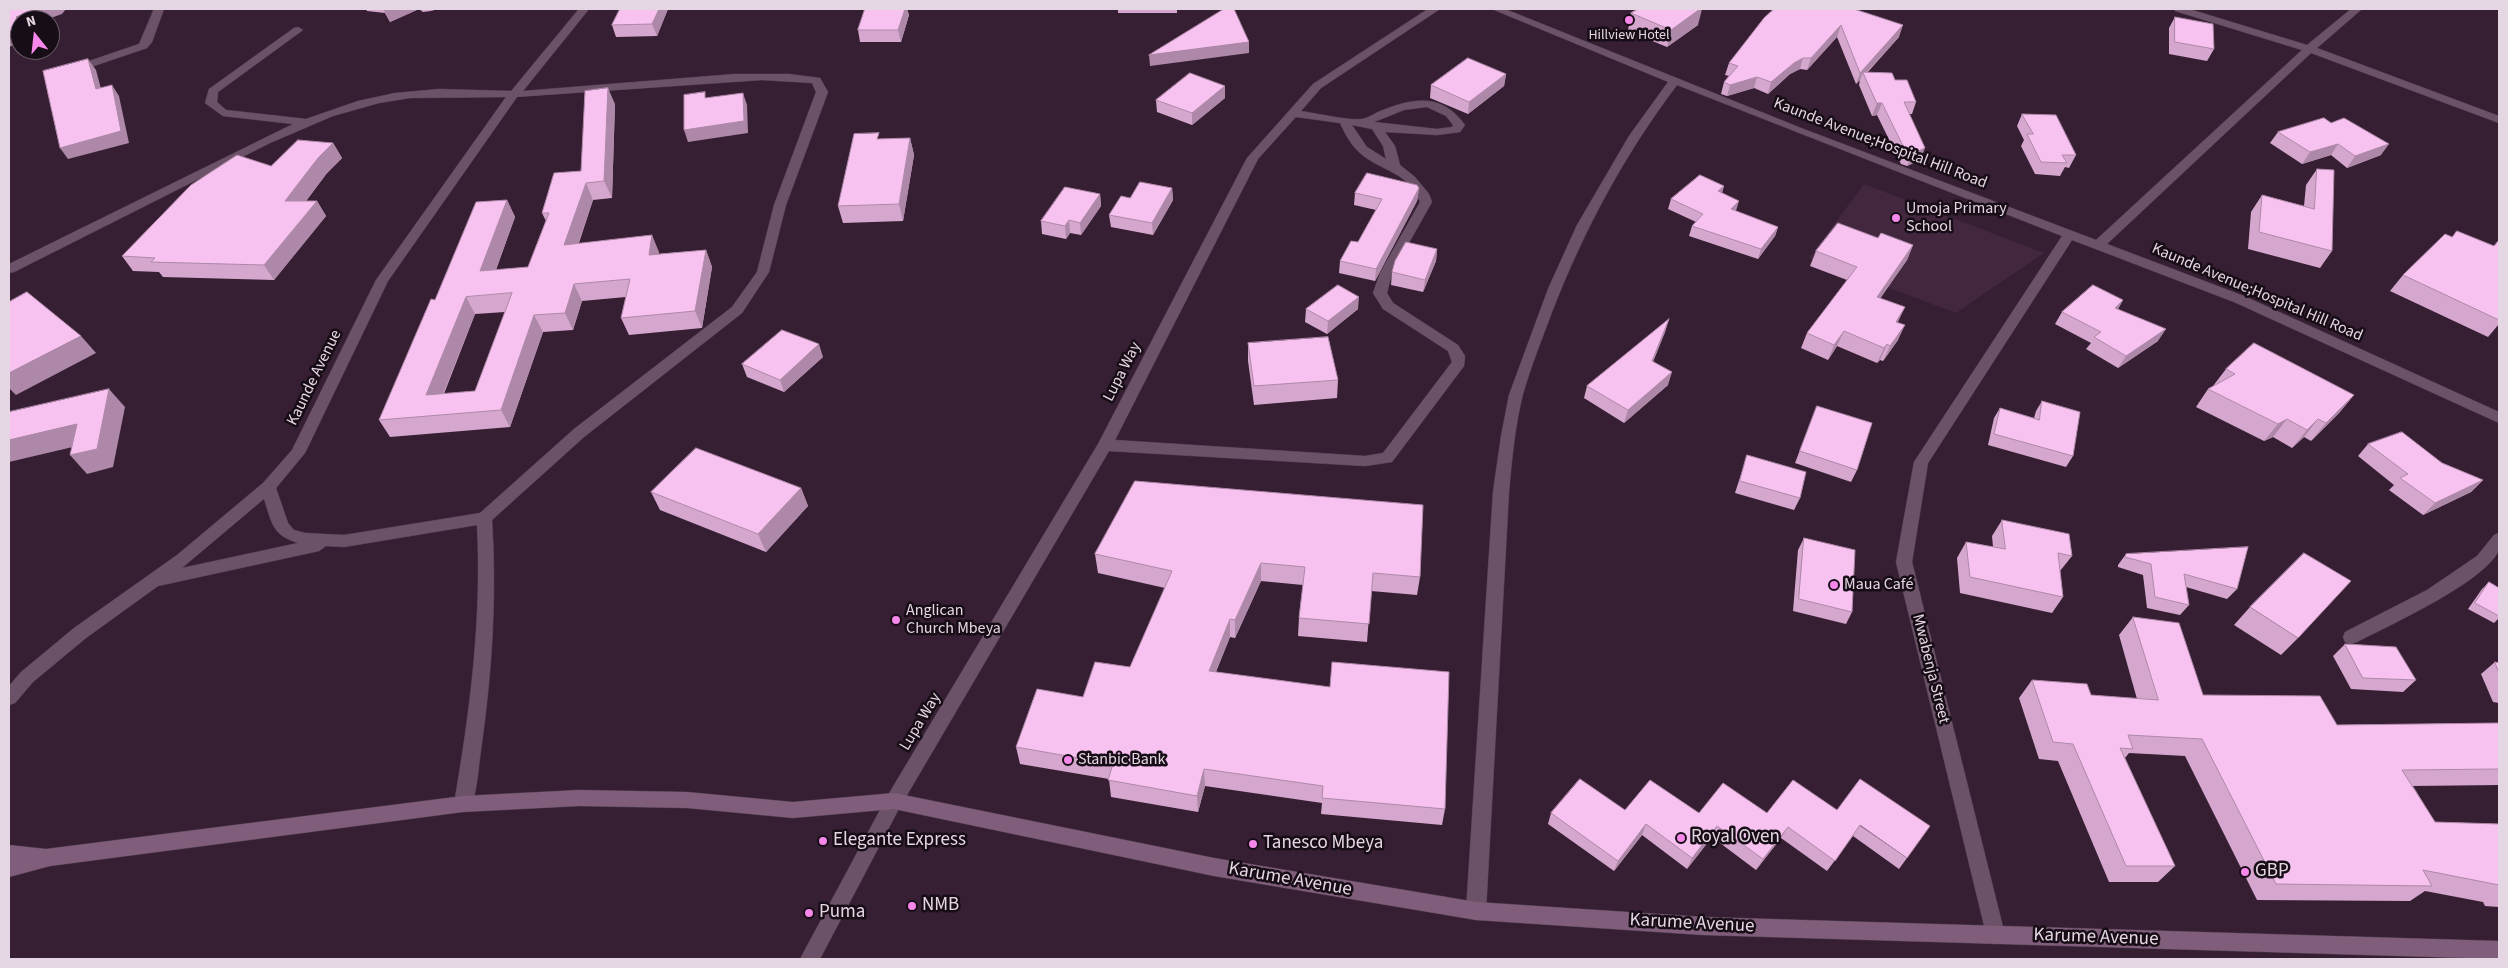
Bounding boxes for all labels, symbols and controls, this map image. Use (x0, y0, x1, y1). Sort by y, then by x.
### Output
north arrow (10, 10, 60, 60)
text: N (24, 11, 38, 32)
marker: Hillview Hotel (1623, 14, 1635, 26)
place label: Hillview Hotel (1588, 28, 1670, 44)
street label: Kaunde Avenue;Hospital Hill Road (1771, 94, 1989, 194)
place label: Umoja Primary School (1906, 199, 2007, 237)
marker: Umoja Primary School (1890, 212, 1902, 224)
street label: Kaunde Avenue;Hospital Hill Road (2149, 240, 2365, 346)
street label: Kaunde Avenue (284, 327, 346, 429)
street label: Lupa Way (1100, 339, 1146, 405)
place label: Maua Café (1844, 575, 1913, 595)
marker: Maua Café (1828, 579, 1840, 591)
place label: Anglican Church Mbeya (906, 601, 1001, 639)
street label: Mwabenja Street (1907, 612, 1953, 726)
marker: Anglican Church Mbeya (890, 614, 902, 626)
street label: Lupa Way (896, 690, 946, 754)
place label: Stanbic Bank (1078, 750, 1165, 770)
marker: Stanbic Bank (1062, 754, 1074, 766)
place label: Royal Oven (1691, 827, 1780, 849)
place label: Elegante Express (833, 830, 966, 852)
marker: Royal Oven (1675, 832, 1687, 844)
place label: Tanesco Mbeya (1263, 833, 1383, 855)
marker: Elegante Express (817, 835, 829, 847)
marker: Tanesco Mbeya (1247, 838, 1259, 850)
street label: Karume Avenue (1226, 858, 1354, 902)
place label: GBP (2255, 861, 2289, 883)
marker: GBP (2239, 866, 2251, 878)
place label: NMB (922, 895, 959, 917)
marker: NMB (906, 900, 918, 912)
place label: Puma (819, 902, 865, 924)
marker: Puma (803, 907, 815, 919)
street label: Karume Avenue (1629, 909, 1755, 939)
street label: Karume Avenue (2033, 924, 2159, 952)

